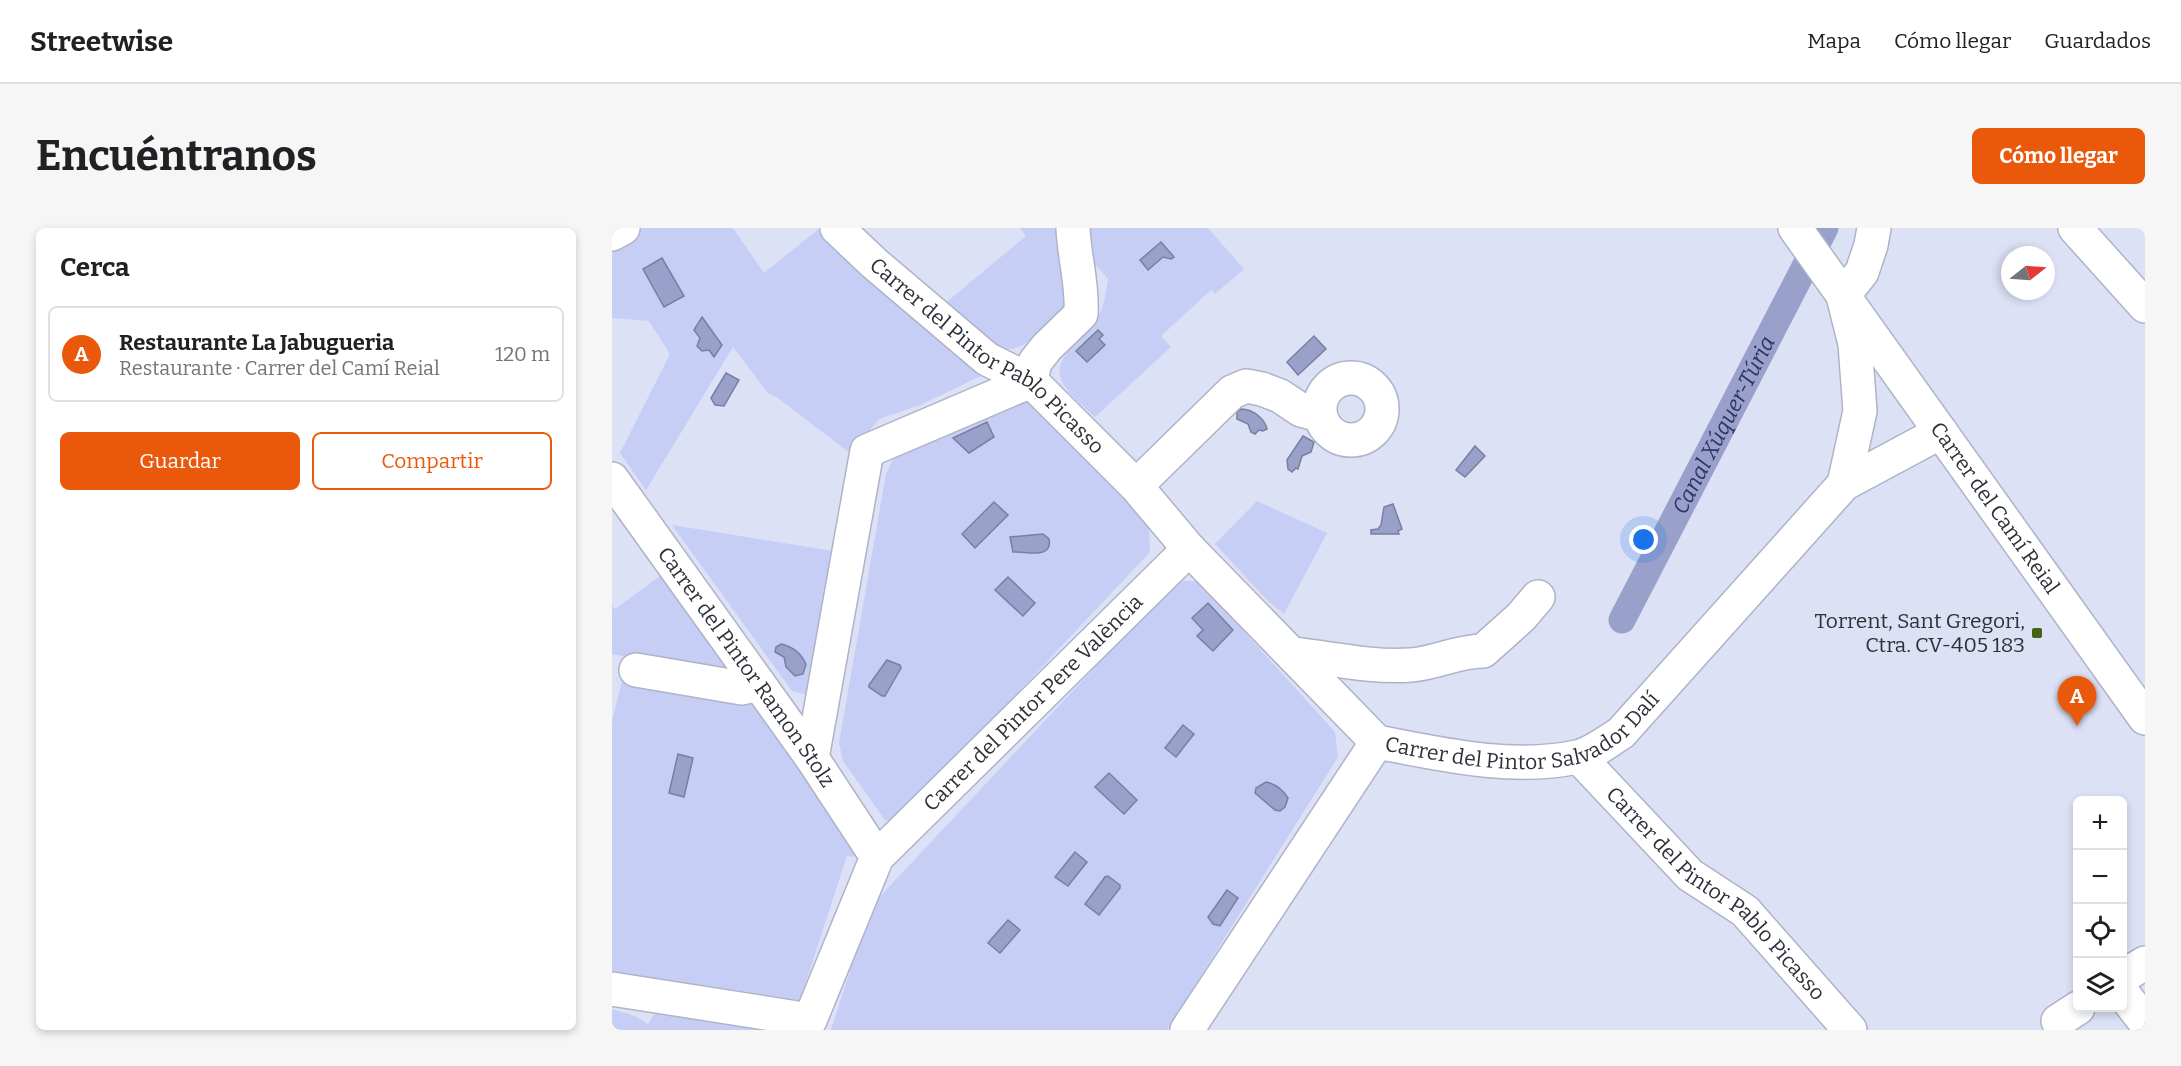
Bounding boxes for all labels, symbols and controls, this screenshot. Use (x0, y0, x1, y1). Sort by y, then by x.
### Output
text: Streetwise (30, 25, 173, 58)
text: Mapa (1807, 28, 1861, 54)
text: Cómo llegar (1894, 28, 2011, 54)
text: Guardados (2044, 28, 2151, 54)
button: Cómo llegar (1972, 128, 2145, 184)
text: Encuéntranos (36, 131, 317, 181)
north arrow (2001, 246, 2055, 300)
text: Cerca (60, 252, 130, 283)
street label: Carrer del Pintor Pablo Picasso (864, 252, 1110, 460)
text: Restaurante La Jabugueria (119, 329, 394, 356)
water label: Canal Xúquer-Túria (1666, 331, 1780, 518)
text: A (74, 342, 89, 366)
text: 120 m (495, 342, 550, 366)
text: Restaurante · Carrer del Camí Reial (119, 356, 440, 380)
street label: Carrer del Camí Reial (1925, 417, 2065, 599)
button: Guardar (60, 432, 300, 490)
button: Compartir (312, 432, 552, 490)
your location (1629, 525, 1658, 554)
street label: Carrer del Pintor Ramon Stolz (652, 542, 841, 792)
street label: Carrer del Pintor Pere València (918, 589, 1149, 817)
place label: Torrent, Sant Gregori, Ctra. CV-405 183 (1815, 608, 2025, 658)
marker: Torrent, Sant Gregori, Ctra. CV-405 183 (2030, 626, 2044, 640)
pin: A (2058, 676, 2096, 726)
street label: Carrer del Pintor Salvador Dalí (1383, 686, 1665, 775)
street label: Carrer del Pintor Pablo Picasso (1601, 781, 1831, 1006)
map controls (2073, 796, 2127, 1012)
button: + (2073, 796, 2127, 850)
button: − (2073, 850, 2127, 904)
button: locate (2073, 904, 2127, 958)
button: layers (2073, 958, 2127, 1012)

